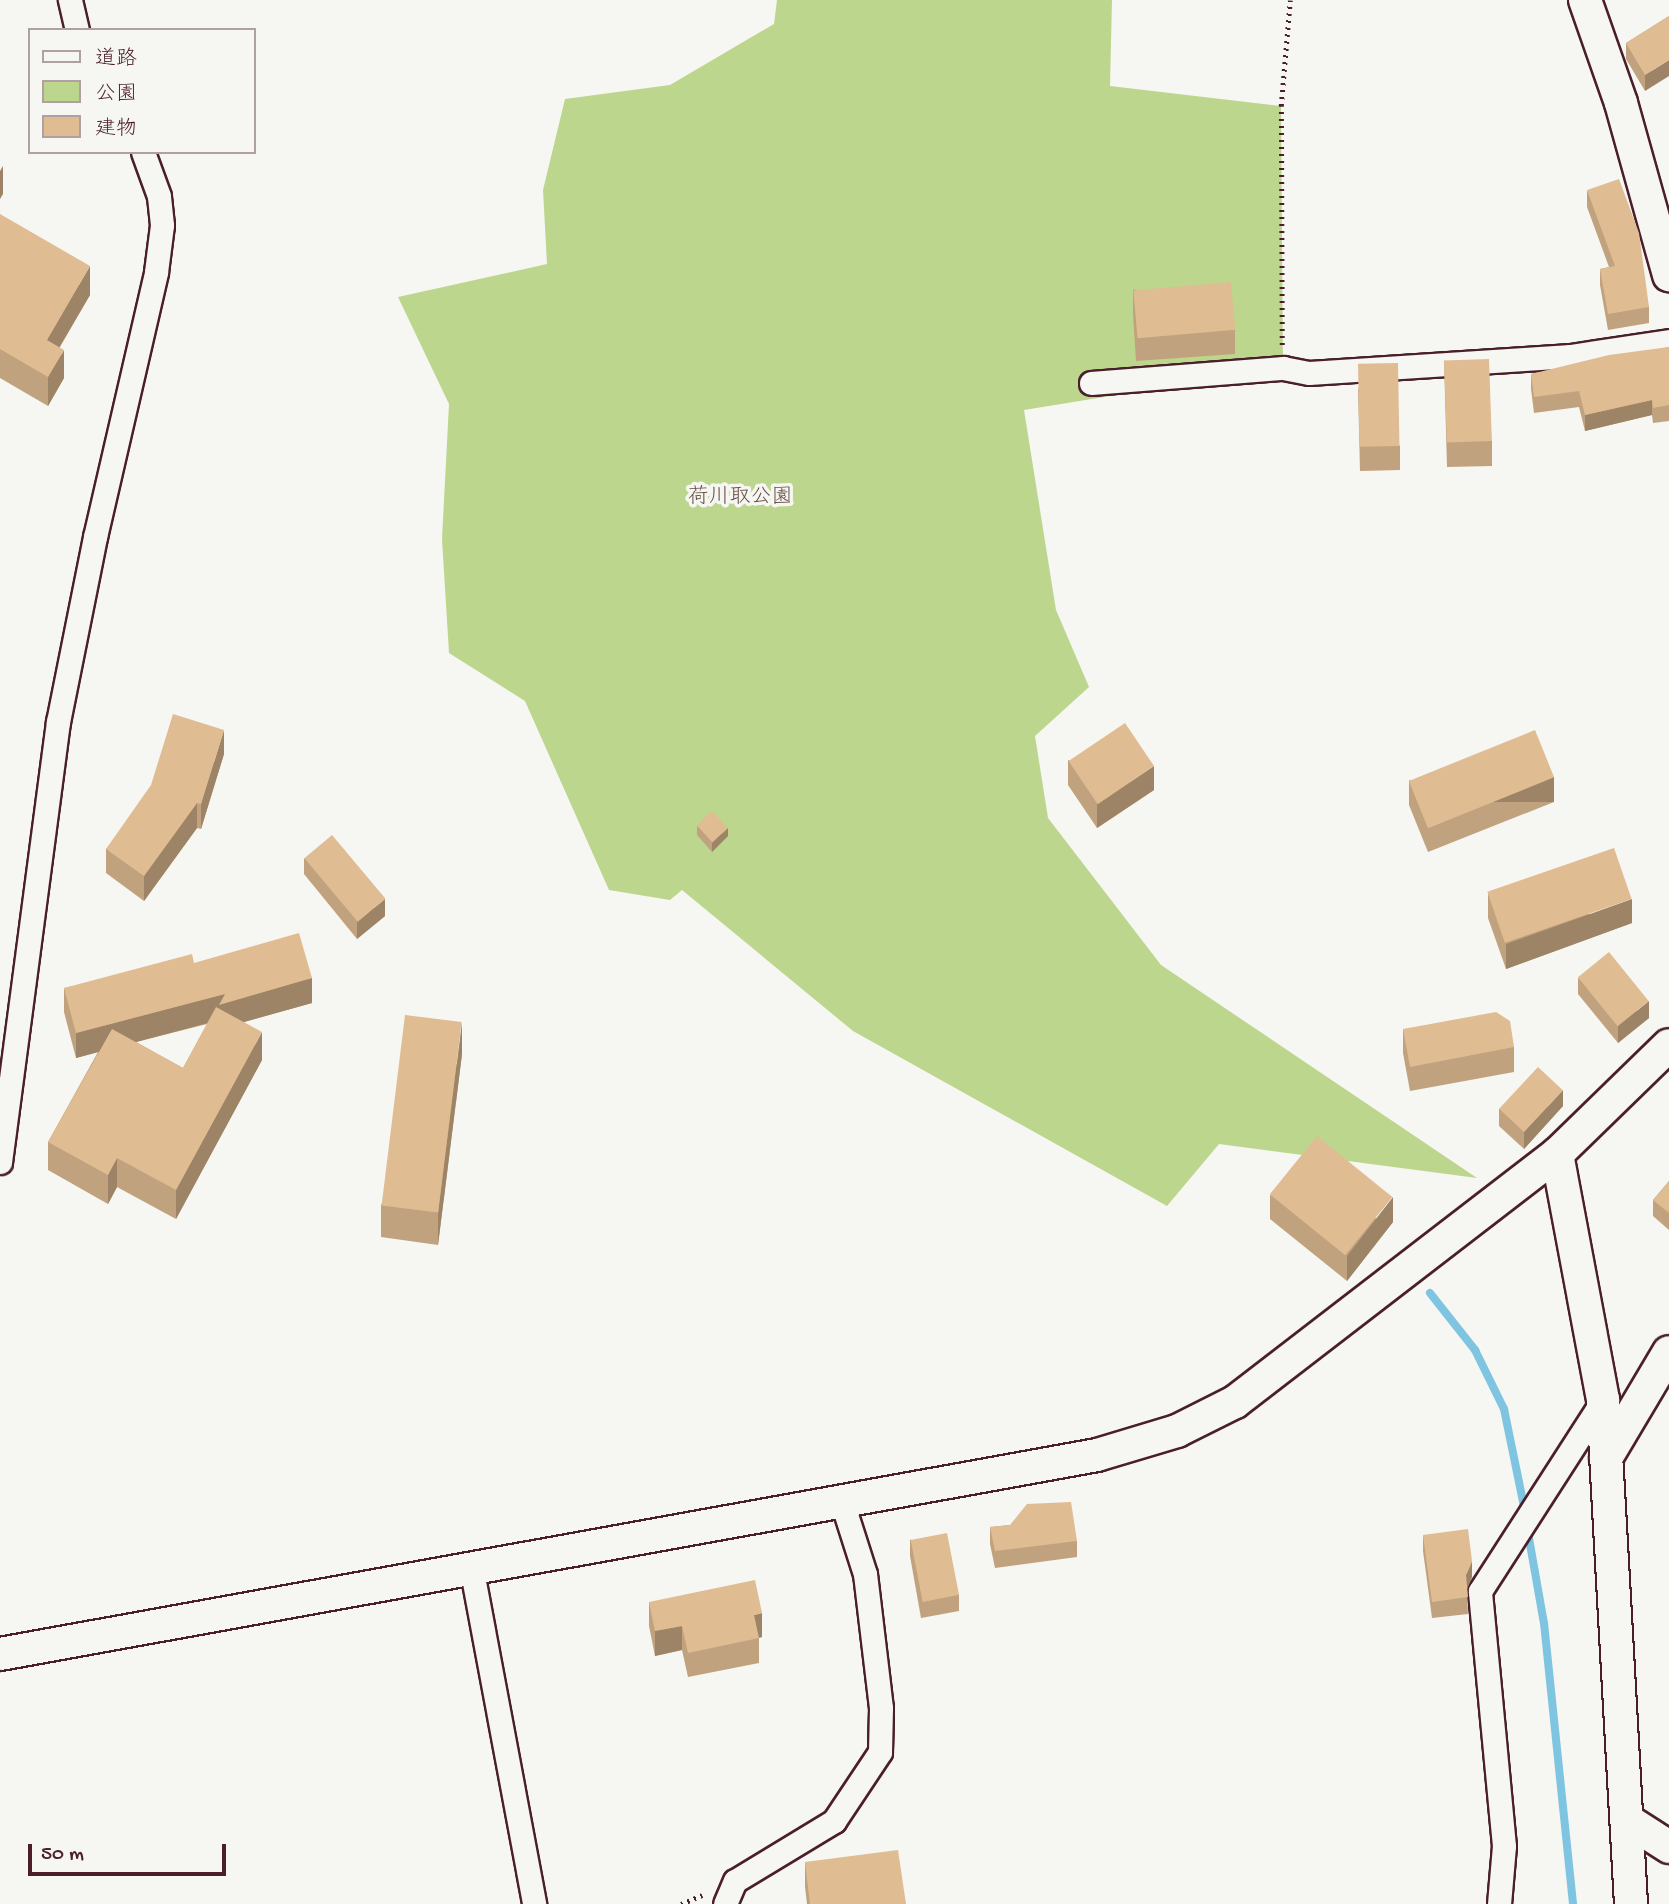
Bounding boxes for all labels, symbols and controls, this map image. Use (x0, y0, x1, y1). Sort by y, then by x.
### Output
legend (28, 28, 256, 154)
text: 道路 (95, 48, 137, 73)
text: 公園 (95, 83, 137, 108)
text: 建物 (95, 118, 137, 143)
park label: 荷川取公園 (688, 486, 792, 512)
scale bar (32, 1830, 229, 1874)
text: 50 m (41, 1843, 84, 1868)

